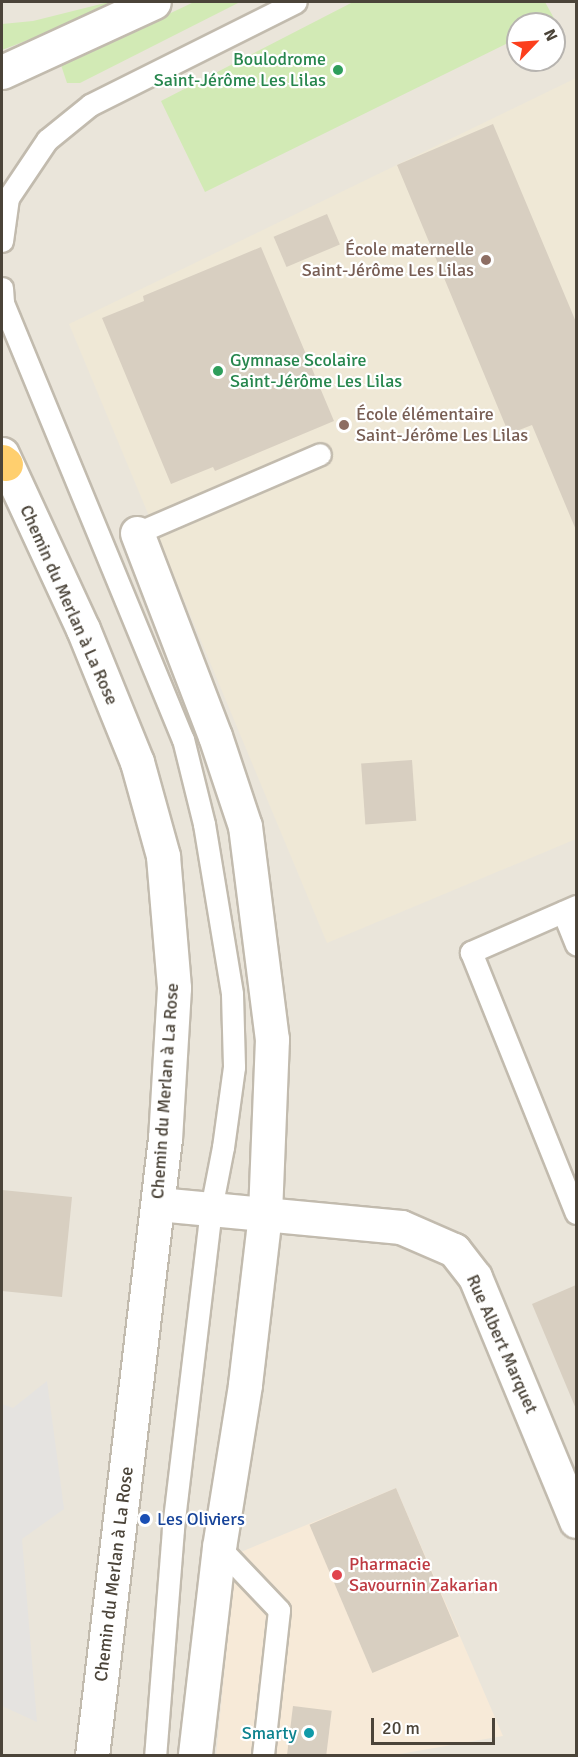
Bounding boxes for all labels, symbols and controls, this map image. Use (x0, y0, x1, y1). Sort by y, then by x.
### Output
north arrow (506, 12, 566, 72)
text: N (539, 26, 562, 45)
place label: Boulodrome Saint-Jérôme Les Lilas (154, 49, 326, 92)
marker: Boulodrome Saint-Jérôme Les Lilas (331, 63, 345, 77)
place label: École maternelle Saint-Jérôme Les Lilas (302, 239, 474, 282)
marker: École maternelle Saint-Jérôme Les Lilas (479, 253, 493, 267)
place label: Gymnase Scolaire Saint-Jérôme Les Lilas (230, 350, 402, 392)
marker: Gymnase Scolaire Saint-Jérôme Les Lilas (211, 364, 225, 378)
place label: École élémentaire Saint-Jérôme Les Lilas (356, 404, 528, 446)
marker: École élémentaire Saint-Jérôme Les Lilas (337, 418, 351, 432)
street label: Chemin du Merlan à La Rose (15, 502, 123, 708)
street label: Chemin du Merlan à La Rose (147, 982, 183, 1200)
street label: Rue Albert Marquet (462, 1271, 542, 1417)
street label: Chemin du Merlan à La Rose (90, 1465, 138, 1683)
place label: Les Oliviers (157, 1508, 245, 1530)
marker: Les Oliviers (138, 1512, 152, 1526)
place label: Pharmacie Savournin Zakarian (349, 1554, 498, 1596)
marker: Pharmacie Savournin Zakarian (330, 1568, 344, 1582)
scale bar (374, 1706, 498, 1744)
text: 20 m (382, 1717, 420, 1739)
place label: Smarty (242, 1722, 297, 1744)
marker: Smarty (302, 1726, 316, 1740)

